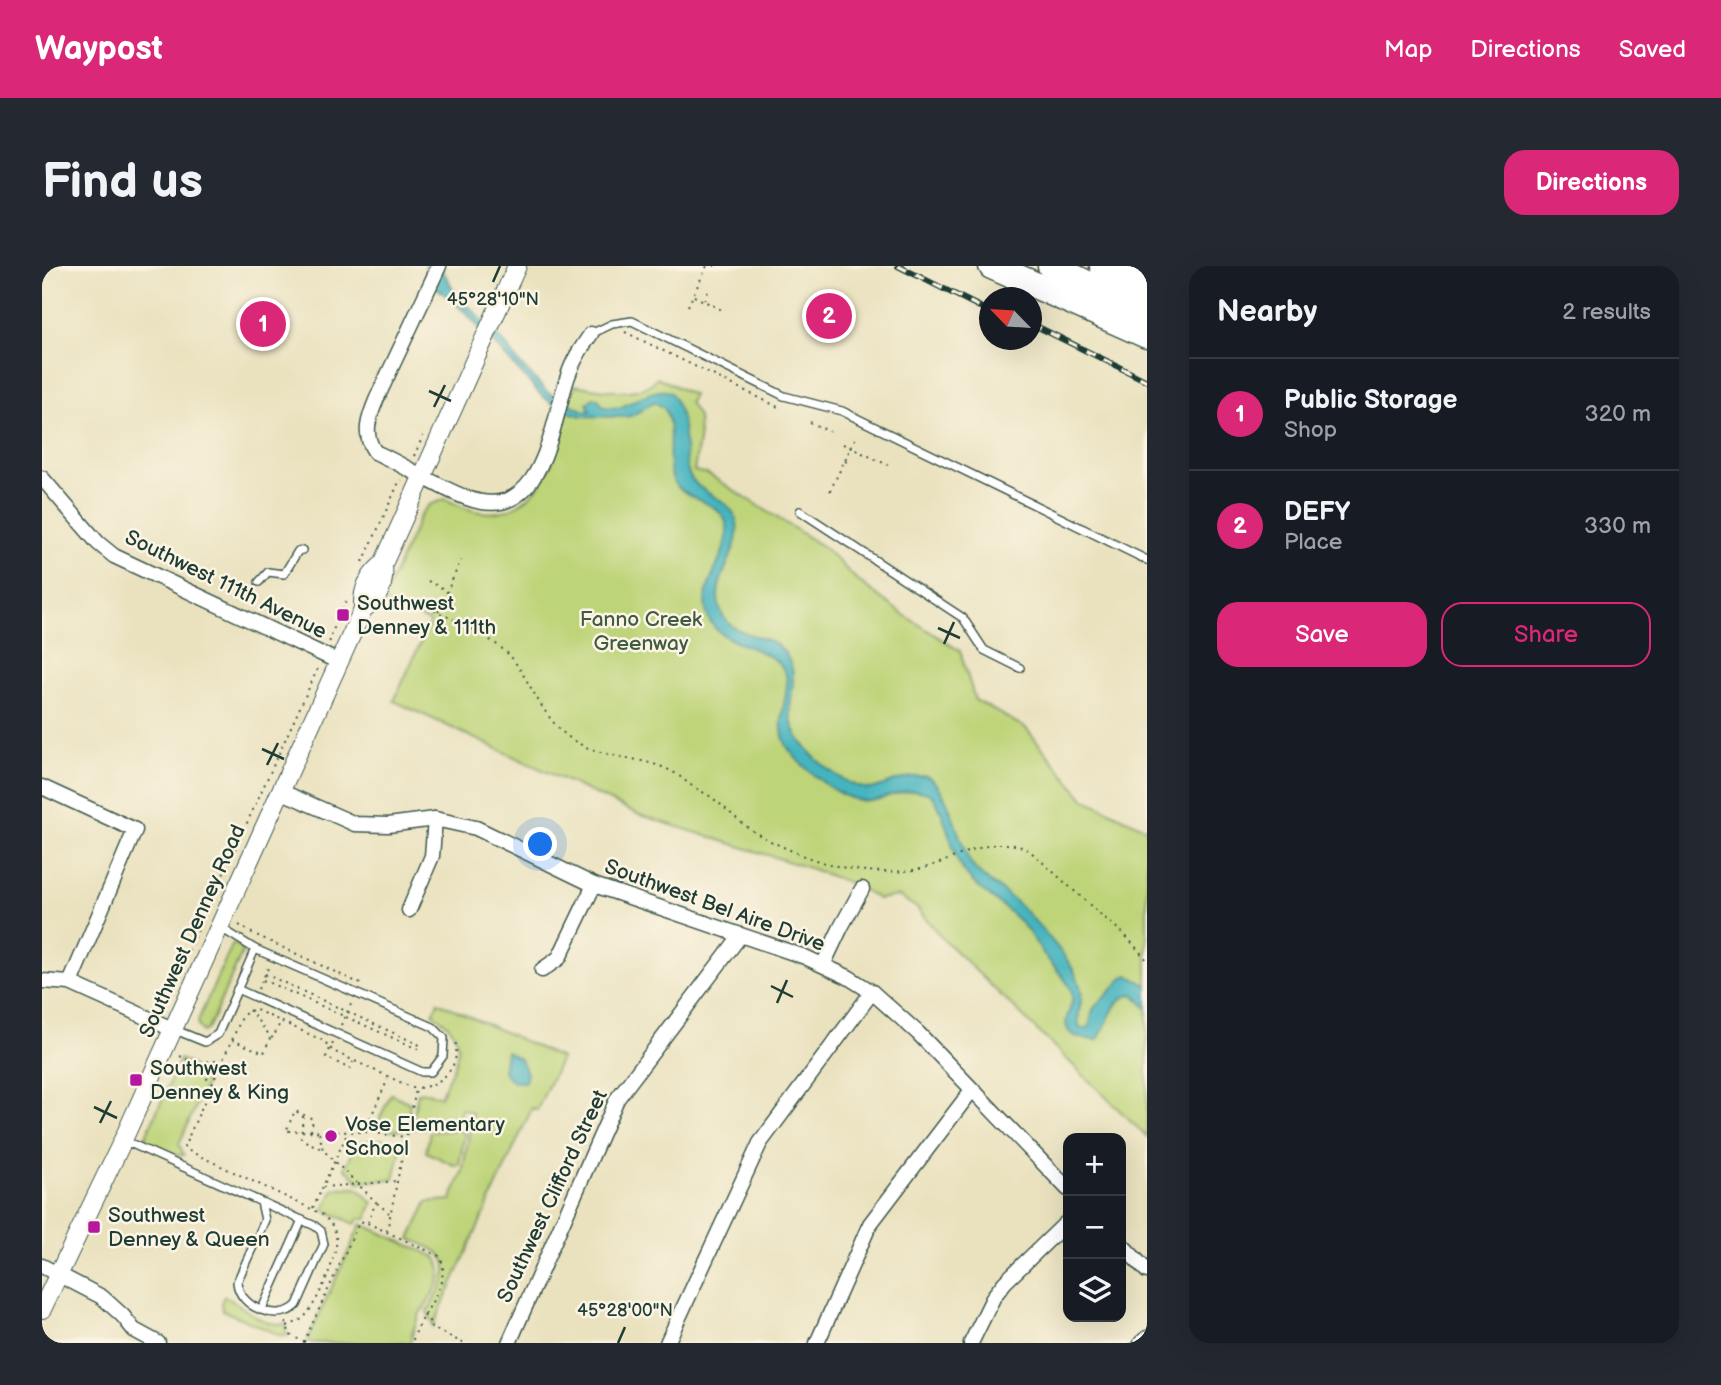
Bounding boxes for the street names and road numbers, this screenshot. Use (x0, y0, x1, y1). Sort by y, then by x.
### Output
street label: Southwest 111th Avenue (121, 525, 331, 644)
street label: Southwest Denney Road (134, 821, 251, 1042)
street label: Southwest Bel Aire Drive (601, 854, 828, 957)
street label: Southwest Clifford Street (492, 1085, 613, 1307)

